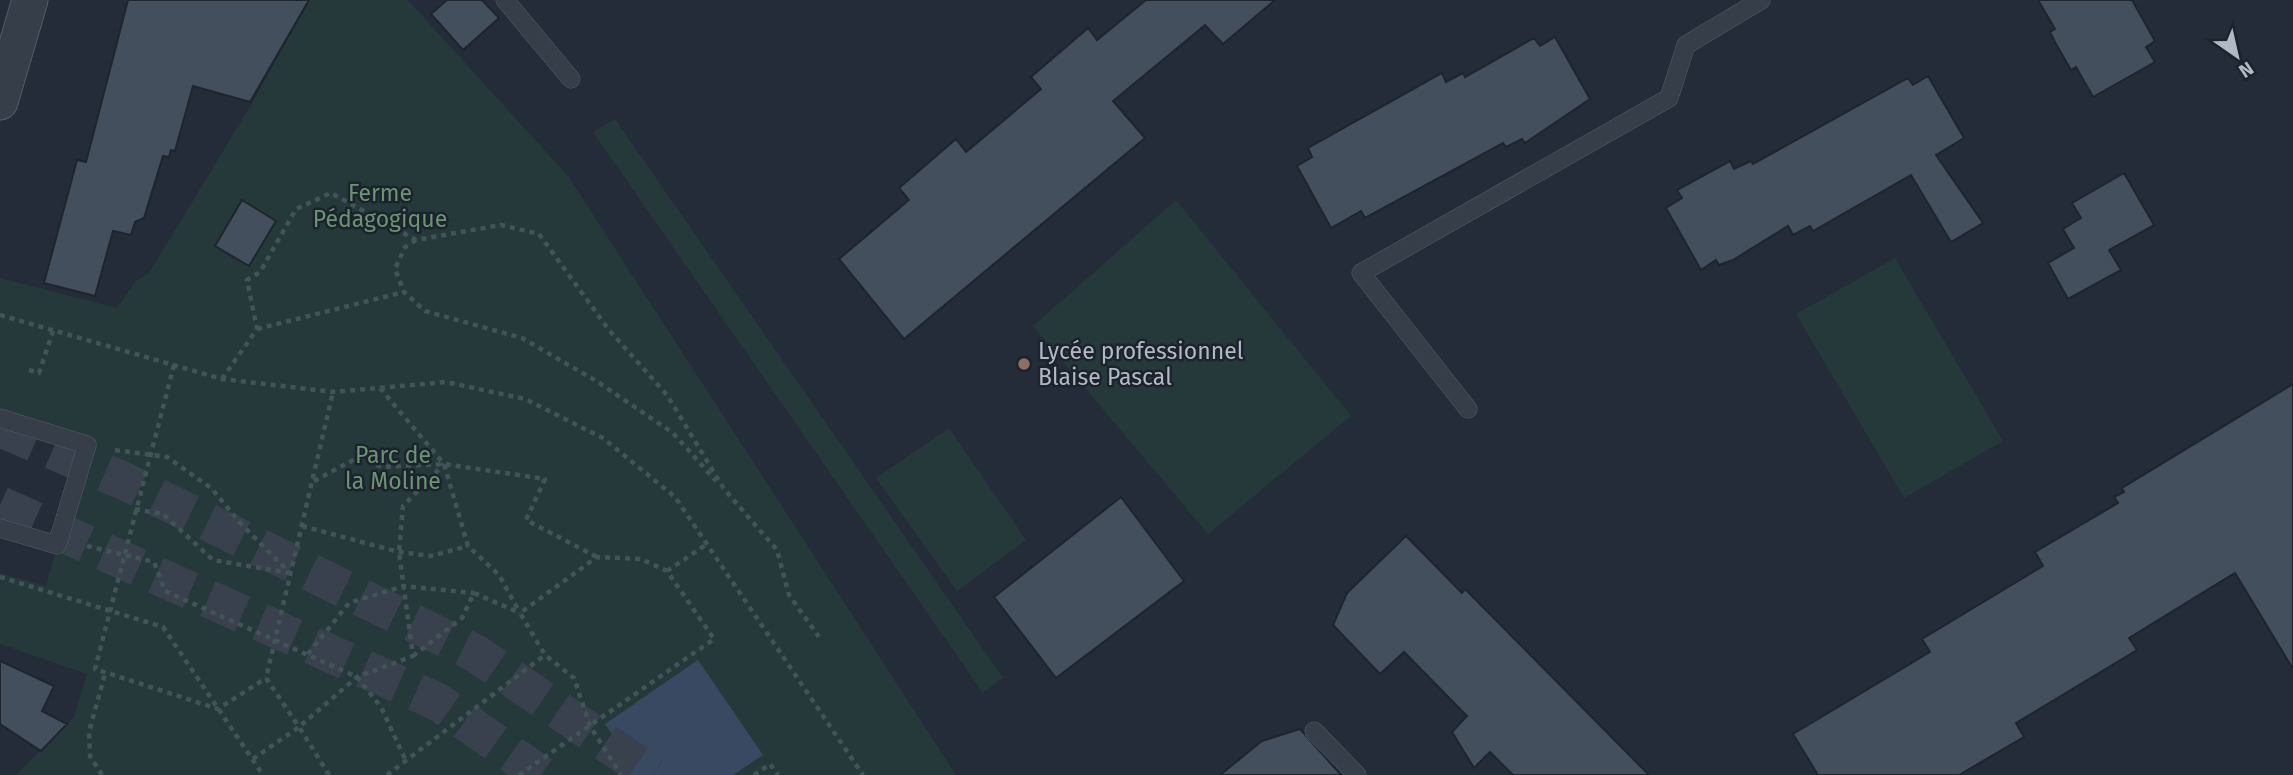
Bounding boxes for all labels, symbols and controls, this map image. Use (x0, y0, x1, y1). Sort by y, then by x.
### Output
north arrow (2202, 21, 2272, 91)
text: N (2235, 57, 2258, 83)
park label: Ferme Pédagogique (313, 179, 447, 233)
place label: Lycée professionnel Blaise Pascal (1038, 337, 1244, 391)
marker: Lycée professionnel Blaise Pascal (1016, 356, 1032, 372)
park label: Parc de la Moline (345, 441, 441, 495)

